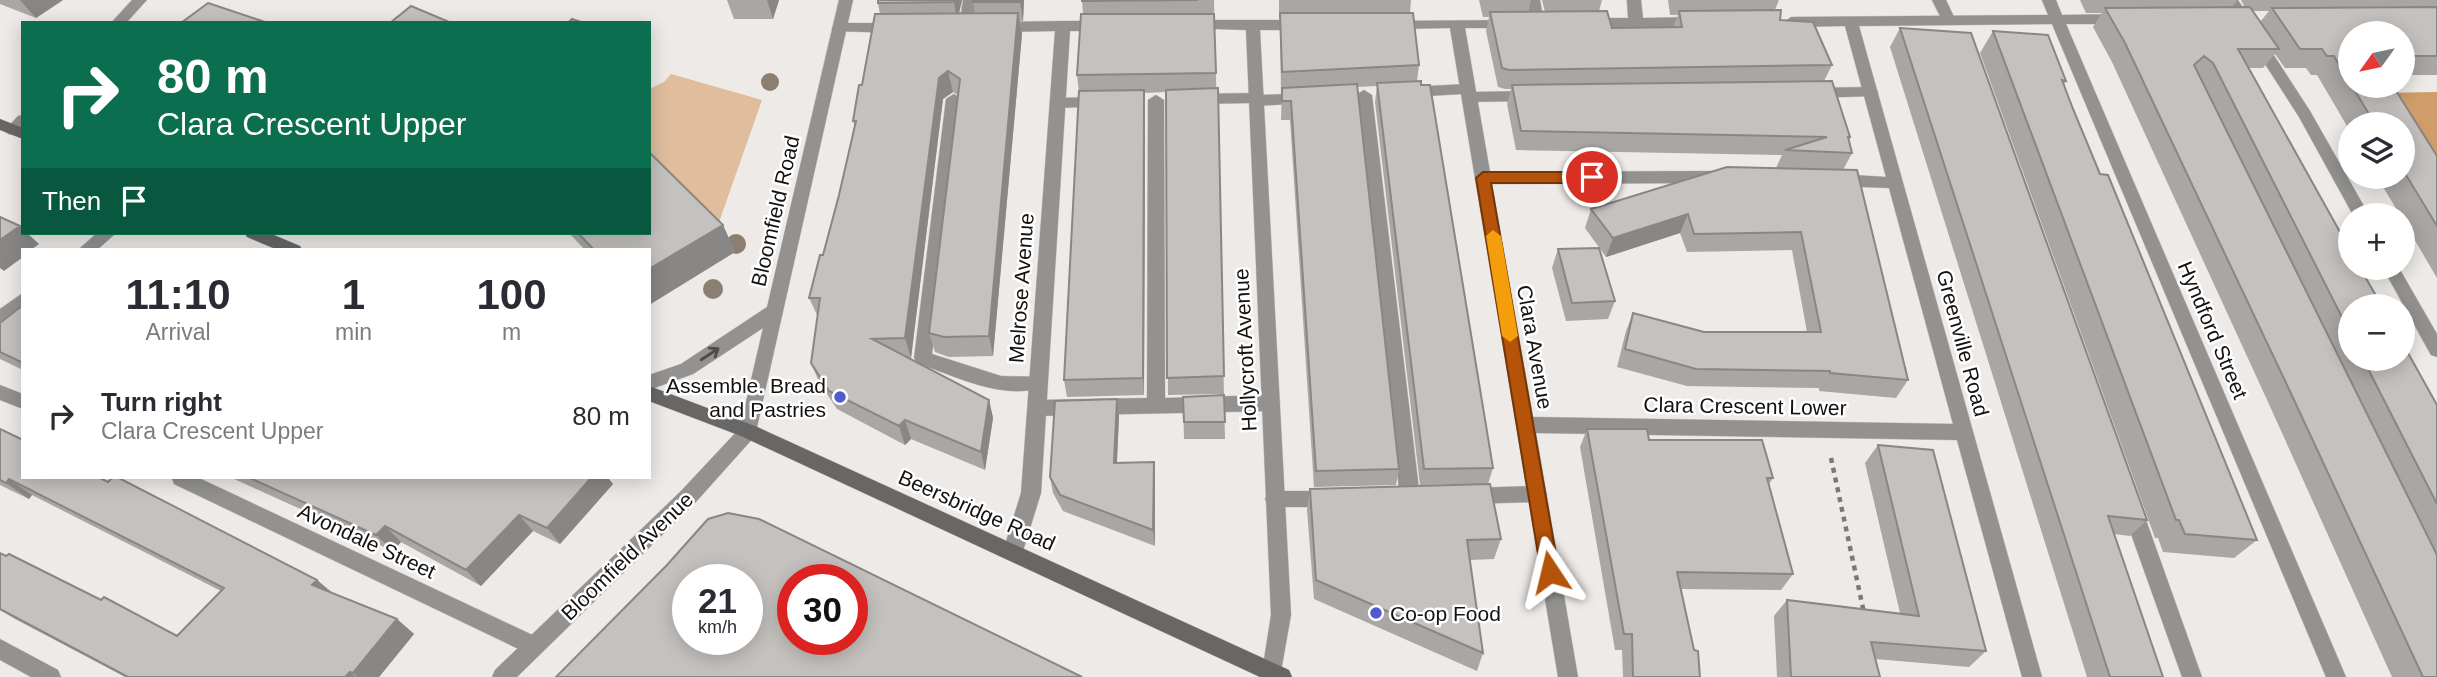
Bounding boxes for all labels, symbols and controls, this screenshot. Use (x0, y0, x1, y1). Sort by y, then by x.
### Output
north arrow (2338, 21, 2415, 98)
map controls (2338, 21, 2415, 371)
icon: right (42, 49, 133, 140)
text: 80 m (157, 49, 269, 103)
text: Clara Crescent Upper (157, 106, 466, 142)
button: layers (2338, 112, 2415, 189)
street label: Bloomfield Road (746, 133, 804, 289)
pin (1562, 147, 1622, 207)
icon: arrive (1573, 158, 1611, 196)
icon: arrive (115, 182, 153, 220)
text: Then (42, 186, 101, 216)
button: + (2338, 203, 2415, 280)
street label: Melrose Avenue (1004, 212, 1038, 364)
street label: Hyndford Street (2174, 258, 2252, 402)
street label: Greenville Road (1932, 267, 1994, 419)
street label: Hollycroft Avenue (1229, 268, 1261, 432)
text: 11:10 (125, 271, 231, 318)
text: 1 (342, 271, 365, 318)
text: 100 (476, 271, 547, 318)
street label: Clara Avenue (1513, 283, 1557, 411)
button: − (2338, 294, 2415, 371)
text: Arrival (145, 319, 211, 345)
text: min (335, 319, 372, 345)
text: m (502, 319, 521, 345)
one-way arrow (700, 347, 720, 361)
place label: Assemble. Bread and Pastries (666, 374, 826, 421)
text: Turn right (101, 387, 222, 417)
marker: Assemble. Bread and Pastries (832, 389, 848, 405)
street label: Clara Crescent Lower (1643, 393, 1847, 419)
icon: right (42, 397, 80, 435)
text: 80 m (572, 401, 630, 431)
text: Clara Crescent Upper (101, 418, 323, 444)
street label: Beersbridge Road (895, 465, 1059, 555)
street label: Bloomfield Avenue (557, 487, 697, 625)
street label: Avondale Street (295, 499, 440, 583)
position arrow (1513, 535, 1587, 609)
speed limit sign: 30 (777, 564, 868, 655)
text: 21 (698, 581, 737, 620)
place label: Co-op Food (1390, 602, 1501, 625)
marker: Co-op Food (1368, 605, 1384, 621)
text: km/h (698, 617, 737, 637)

